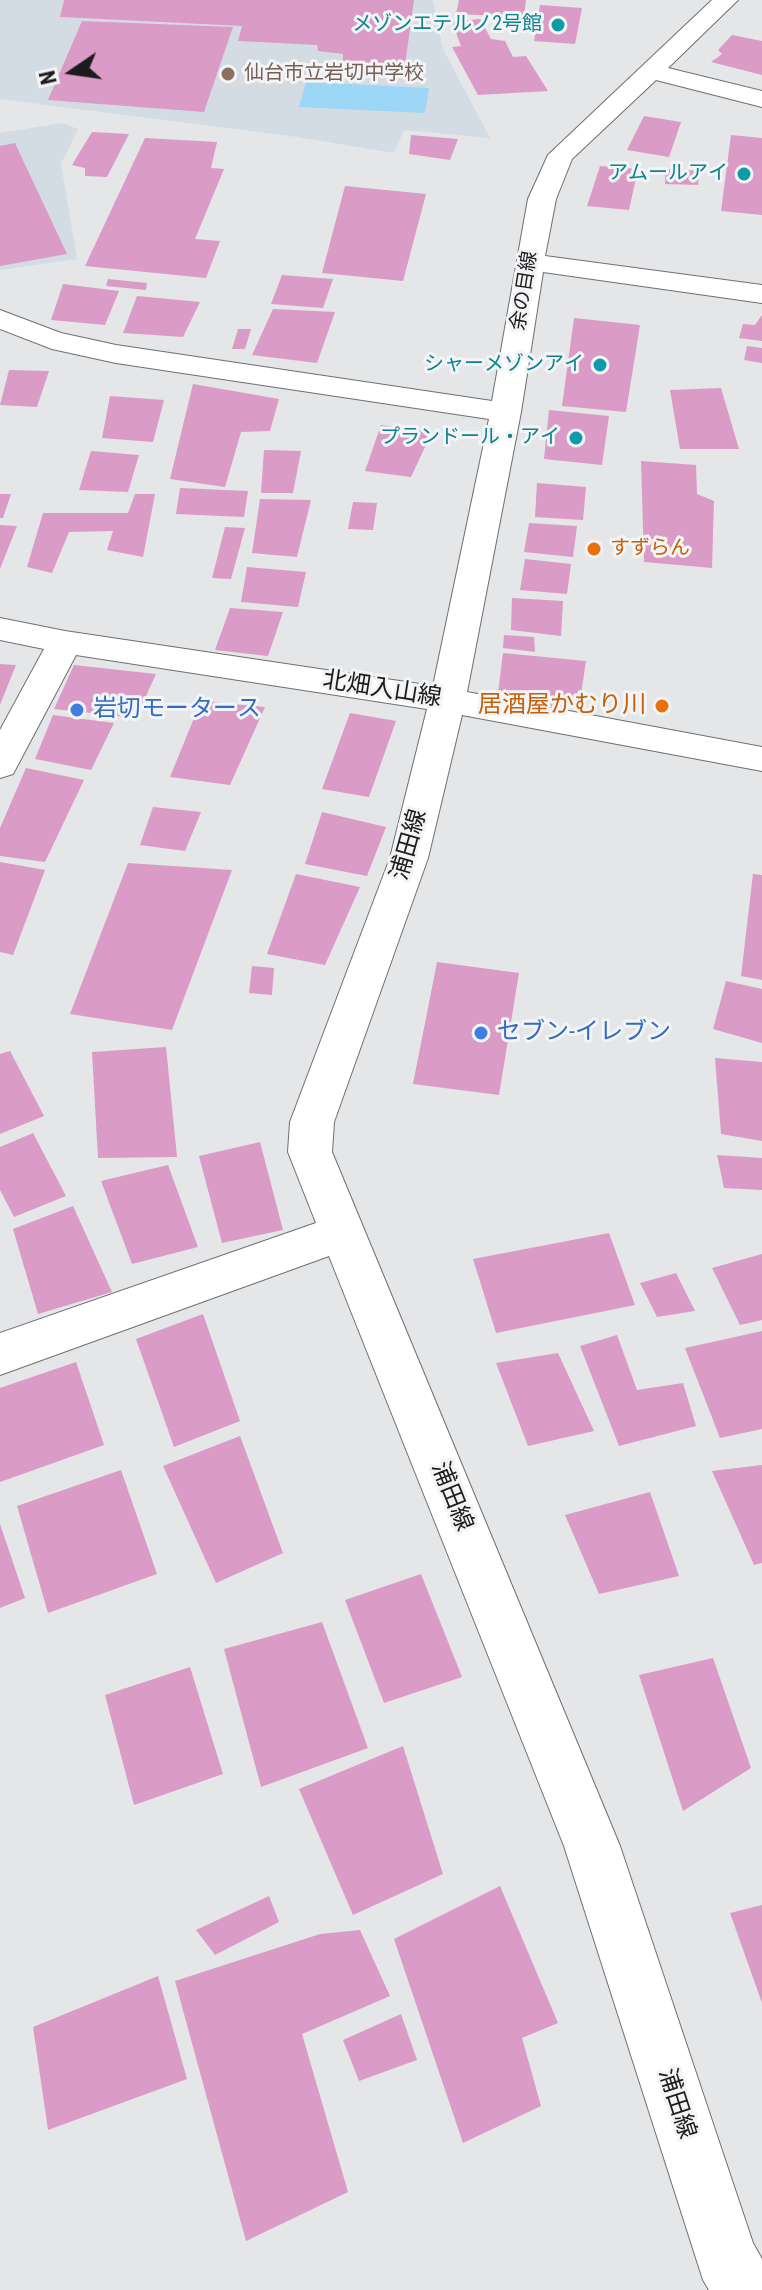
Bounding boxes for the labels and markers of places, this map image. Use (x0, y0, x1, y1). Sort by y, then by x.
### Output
place label: メゾンエテルノ2号館 (352, 13, 542, 37)
marker: メゾンエテルノ2号館 (549, 16, 567, 34)
place label: 仙台市立岩切中学校 (244, 62, 424, 86)
marker: 仙台市立岩切中学校 (219, 65, 237, 83)
place label: アムールアイ (608, 162, 728, 186)
marker: アムールアイ (735, 165, 753, 183)
place label: シャーメゾンアイ (424, 353, 584, 377)
marker: シャーメゾンアイ (591, 356, 609, 374)
place label: プランドール・アイ (380, 426, 560, 450)
marker: プランドール・アイ (567, 429, 585, 447)
place label: すずらん (610, 537, 690, 561)
marker: すずらん (585, 540, 603, 558)
place label: 居酒屋かむり川 (478, 692, 646, 720)
place label: 岩切モータース (93, 696, 261, 724)
marker: 居酒屋かむり川 (653, 697, 671, 715)
marker: 岩切モータース (68, 701, 86, 719)
place label: セブン-イレブン (497, 1019, 671, 1047)
marker: セブン-イレブン (472, 1024, 490, 1042)

